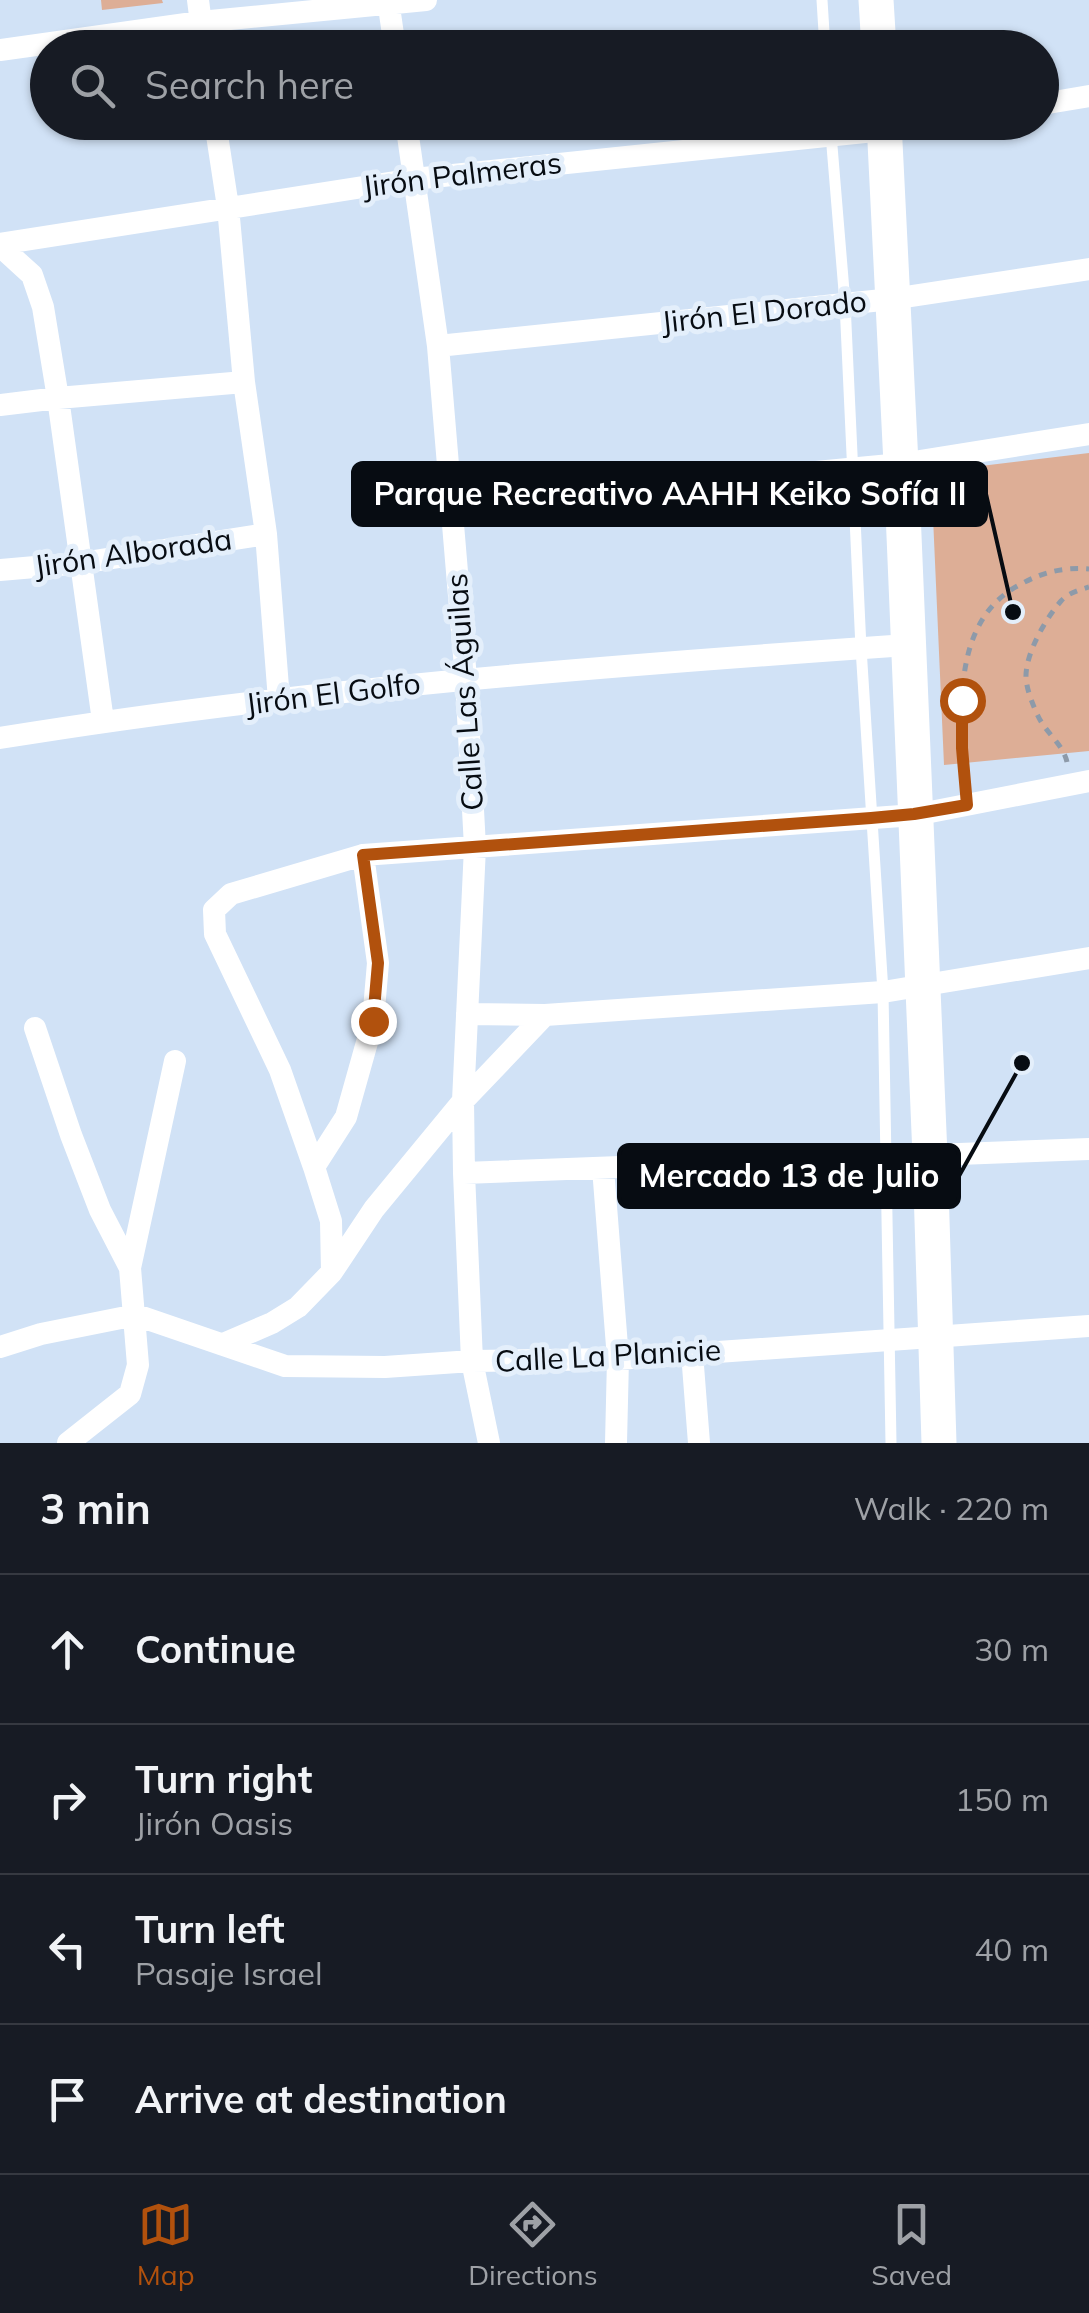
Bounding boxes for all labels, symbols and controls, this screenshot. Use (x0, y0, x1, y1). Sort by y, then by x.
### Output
search box (30, 30, 1059, 140)
icon: search (65, 58, 120, 113)
text: Search here (145, 61, 354, 109)
street label: Jirón Palmeras (360, 143, 564, 205)
street label: Jirón El Dorado (659, 281, 868, 341)
callout: Parque Recreativo AAHH Keiko Sofía II (353, 463, 986, 525)
text: Parque Recreativo AAHH Keiko Sofía II (373, 473, 967, 513)
street label: Jirón Alborada (32, 519, 234, 585)
street label: Calle Las Águilas (437, 572, 491, 812)
street label: Jirón El Golfo (243, 663, 422, 723)
route start (940, 678, 986, 724)
route end (351, 999, 397, 1045)
callout: Mercado 13 de Julio (619, 1145, 959, 1207)
text: Mercado 13 de Julio (639, 1155, 939, 1195)
street label: Calle La Planicie (494, 1330, 722, 1380)
text: 3 min (40, 1482, 151, 1535)
text: Walk · 220 m (854, 1488, 1049, 1528)
icon: ahead (40, 1622, 95, 1677)
text: Continue (135, 1625, 296, 1673)
text: 30 m (974, 1629, 1049, 1669)
text: Turn right (135, 1755, 312, 1803)
icon: right (40, 1772, 95, 1827)
text: 150 m (955, 1779, 1049, 1819)
text: Jirón Oasis (135, 1803, 293, 1843)
text: Turn left (135, 1905, 285, 1953)
icon: left (40, 1922, 95, 1977)
text: 40 m (974, 1929, 1049, 1969)
text: Pasaje Israel (135, 1953, 323, 1993)
icon: arrive (40, 2072, 95, 2127)
text: Arrive at destination (135, 2075, 507, 2123)
tab: Map (137, 2197, 194, 2292)
tab: Directions (468, 2197, 598, 2292)
tab: Saved (871, 2197, 952, 2292)

